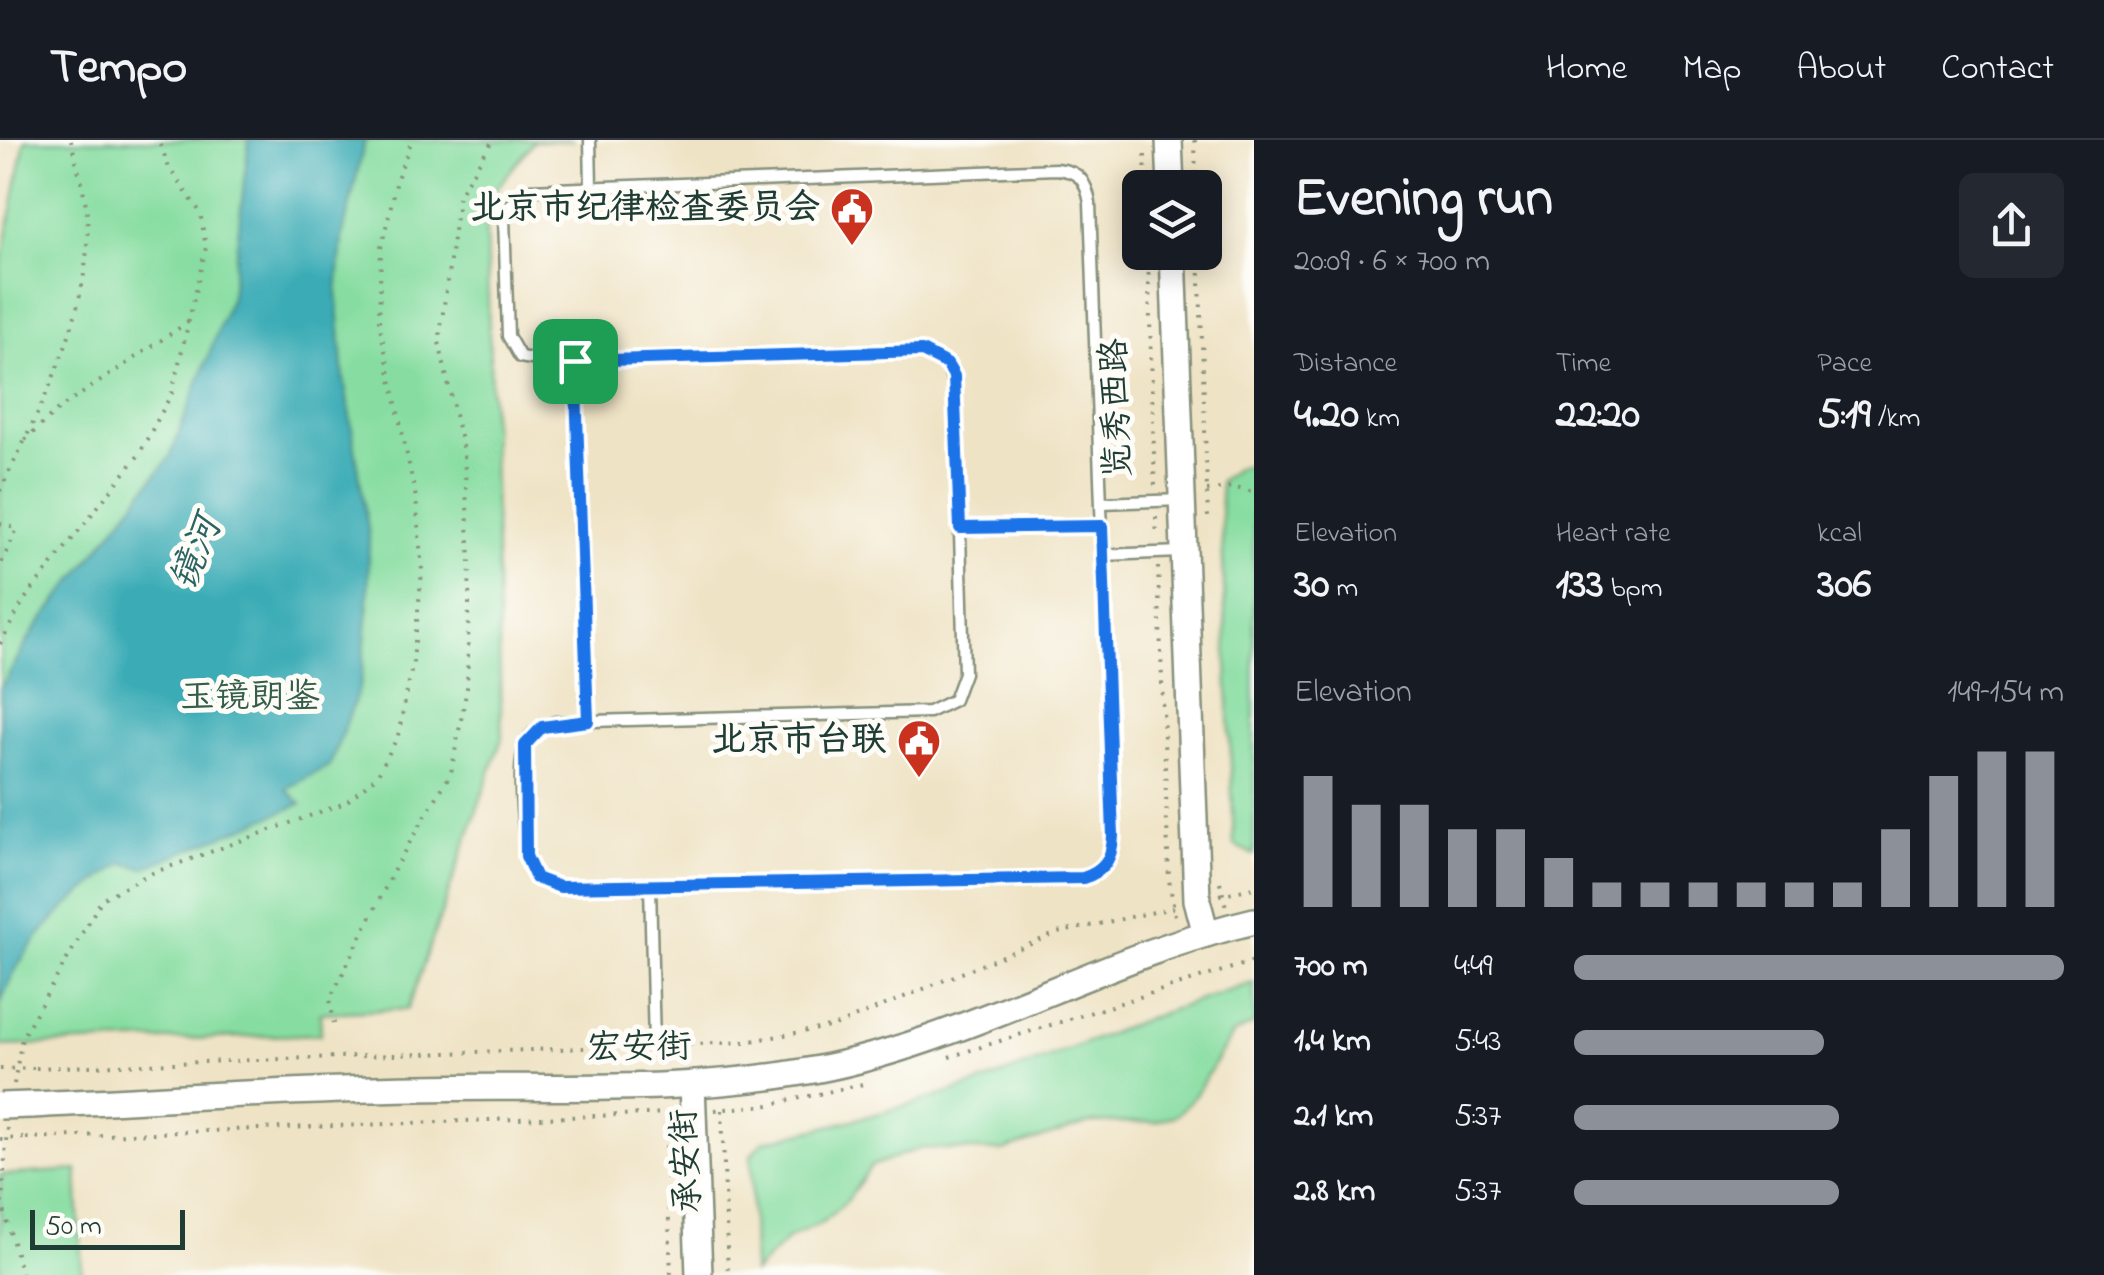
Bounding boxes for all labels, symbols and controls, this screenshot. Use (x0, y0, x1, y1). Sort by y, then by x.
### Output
text: Tempo (50, 34, 187, 104)
text: Home (1546, 44, 1627, 95)
text: Map (1682, 44, 1741, 95)
text: About (1796, 44, 1886, 95)
text: Contact (1941, 44, 2054, 95)
text: Evening run (1294, 161, 1553, 241)
map controls (1122, 170, 1222, 270)
button: layers (1122, 170, 1222, 270)
button: share (1959, 173, 2064, 278)
place label: 北京市纪律检查委员会 (470, 184, 820, 235)
public building icon: 北京市纪律检查委员会 (829, 186, 875, 247)
text: 20:09 · 6 × 700 m (1294, 239, 1490, 286)
pin (533, 319, 618, 404)
icon: arrive (548, 334, 603, 389)
street label: 览秀西路 (1090, 337, 1146, 479)
text: Distance (1294, 344, 1397, 385)
text: Time (1556, 344, 1611, 385)
text: Pace (1817, 344, 1872, 385)
text: 4.20 (1294, 385, 1359, 446)
text: 22:20 (1556, 385, 1640, 446)
text: 5:19 (1817, 385, 1871, 446)
text: km (1359, 399, 1400, 440)
text: /km (1871, 399, 1921, 440)
water label: 镜河 (158, 503, 240, 600)
text: Elevation (1294, 514, 1397, 555)
text: Heart rate (1556, 514, 1670, 555)
text: kcal (1817, 514, 1862, 555)
text: 30 (1294, 555, 1330, 616)
text: 133 (1556, 555, 1604, 616)
text: 306 (1817, 555, 1871, 616)
text: m (1330, 569, 1358, 610)
text: bpm (1604, 569, 1662, 610)
text: Elevation (1294, 670, 1412, 717)
text: 149–154 m (1947, 670, 2064, 717)
park label: 玉镜朗鉴 (180, 673, 320, 724)
place label: 北京市台联 (711, 716, 886, 767)
public building icon: 北京市台联 (896, 718, 942, 779)
text: 700 m (1294, 944, 1368, 991)
text: 4:49 (1454, 944, 1493, 991)
text: 1.4 km (1294, 1019, 1371, 1066)
text: 5:43 (1454, 1019, 1501, 1066)
street label: 宏安街 (586, 1023, 692, 1075)
text: 2.1 km (1294, 1094, 1373, 1141)
text: 5:37 (1454, 1094, 1501, 1141)
street label: 承安街 (660, 1107, 716, 1215)
text: 2.8 km (1294, 1169, 1375, 1216)
text: 5:37 (1454, 1169, 1501, 1216)
scale bar (30, 1205, 185, 1250)
text: 50 m (45, 1207, 102, 1248)

